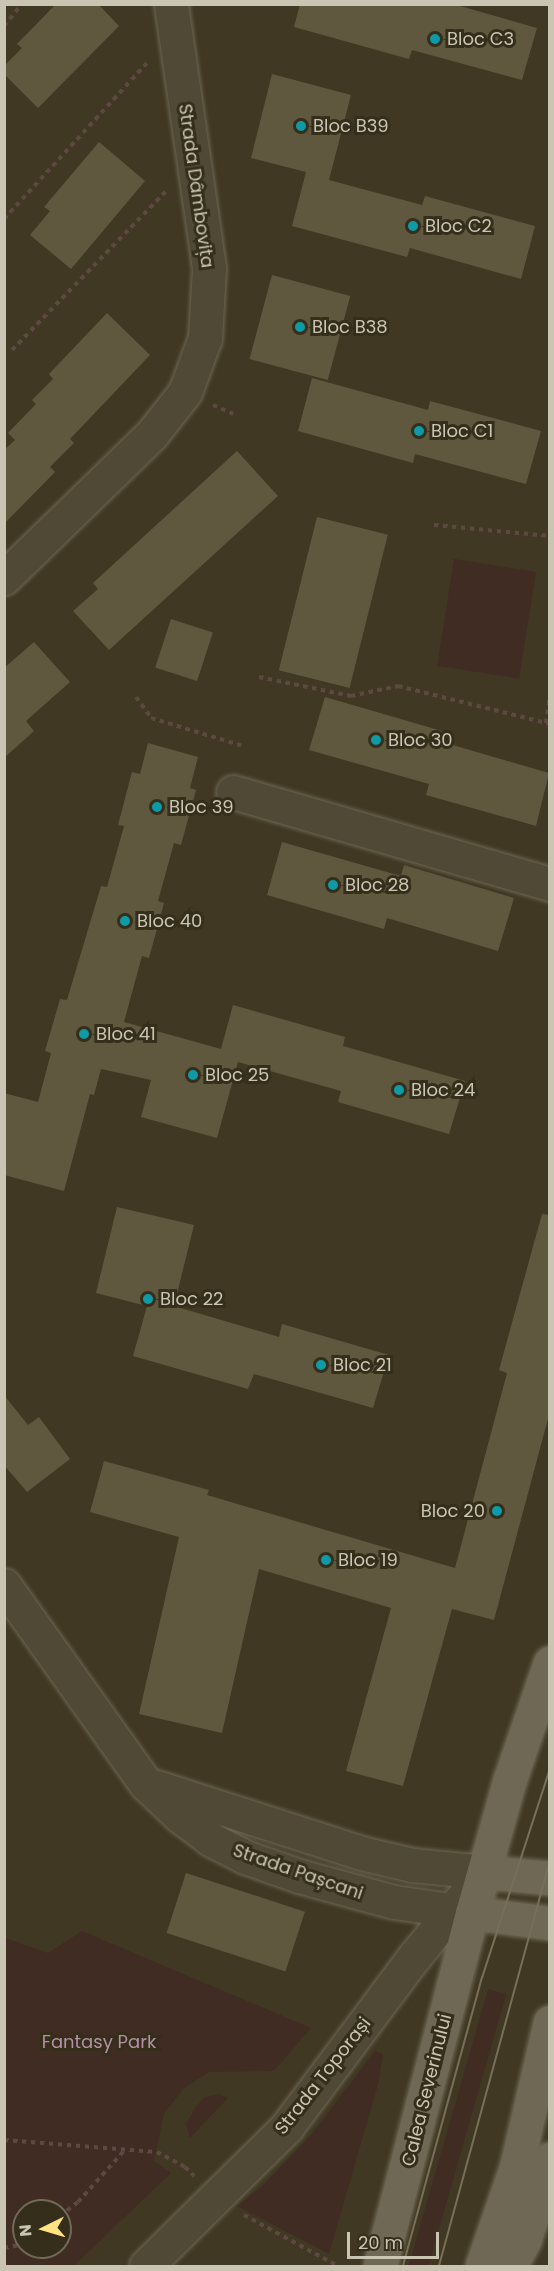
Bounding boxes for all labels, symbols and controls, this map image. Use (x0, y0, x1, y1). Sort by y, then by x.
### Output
place label: Bloc C3 (447, 28, 514, 50)
marker: Bloc C3 (428, 32, 442, 46)
street label: Strada Dâmbovița (174, 103, 218, 269)
place label: Bloc B39 (313, 115, 389, 137)
marker: Bloc B39 (294, 119, 308, 133)
place label: Bloc C2 (425, 215, 492, 237)
marker: Bloc C2 (406, 219, 420, 233)
place label: Bloc B38 (312, 316, 388, 338)
marker: Bloc B38 (293, 320, 307, 334)
place label: Bloc C1 (431, 420, 493, 442)
marker: Bloc C1 (412, 424, 426, 438)
place label: Bloc 30 (388, 729, 453, 751)
marker: Bloc 30 (369, 733, 383, 747)
place label: Bloc 39 (169, 796, 234, 818)
marker: Bloc 39 (150, 800, 164, 814)
place label: Bloc 28 (345, 874, 409, 896)
marker: Bloc 28 (326, 878, 340, 892)
place label: Bloc 40 (137, 910, 202, 932)
marker: Bloc 40 (118, 914, 132, 928)
place label: Bloc 41 (96, 1023, 156, 1045)
marker: Bloc 41 (77, 1027, 91, 1041)
place label: Bloc 25 (205, 1064, 269, 1086)
marker: Bloc 25 (186, 1068, 200, 1082)
place label: Bloc 24 (411, 1079, 475, 1101)
marker: Bloc 24 (392, 1083, 406, 1097)
place label: Bloc 22 (160, 1288, 223, 1310)
marker: Bloc 22 (141, 1292, 155, 1306)
place label: Bloc 21 (333, 1354, 392, 1376)
marker: Bloc 21 (314, 1358, 328, 1372)
place label: Bloc 20 (421, 1500, 485, 1522)
marker: Bloc 20 (490, 1504, 504, 1518)
place label: Bloc 19 (338, 1549, 398, 1571)
marker: Bloc 19 (319, 1553, 333, 1567)
street label: Strada Pașcani (230, 1840, 366, 1904)
street label: Calea Severinului (398, 2012, 456, 2168)
street label: Strada Toporași (271, 2013, 375, 2139)
park label: Fantasy Park (42, 2031, 156, 2053)
north arrow (12, 2199, 72, 2259)
scale bar (350, 2220, 442, 2258)
text: N (14, 2223, 38, 2237)
text: 20 m (358, 2230, 403, 2255)

